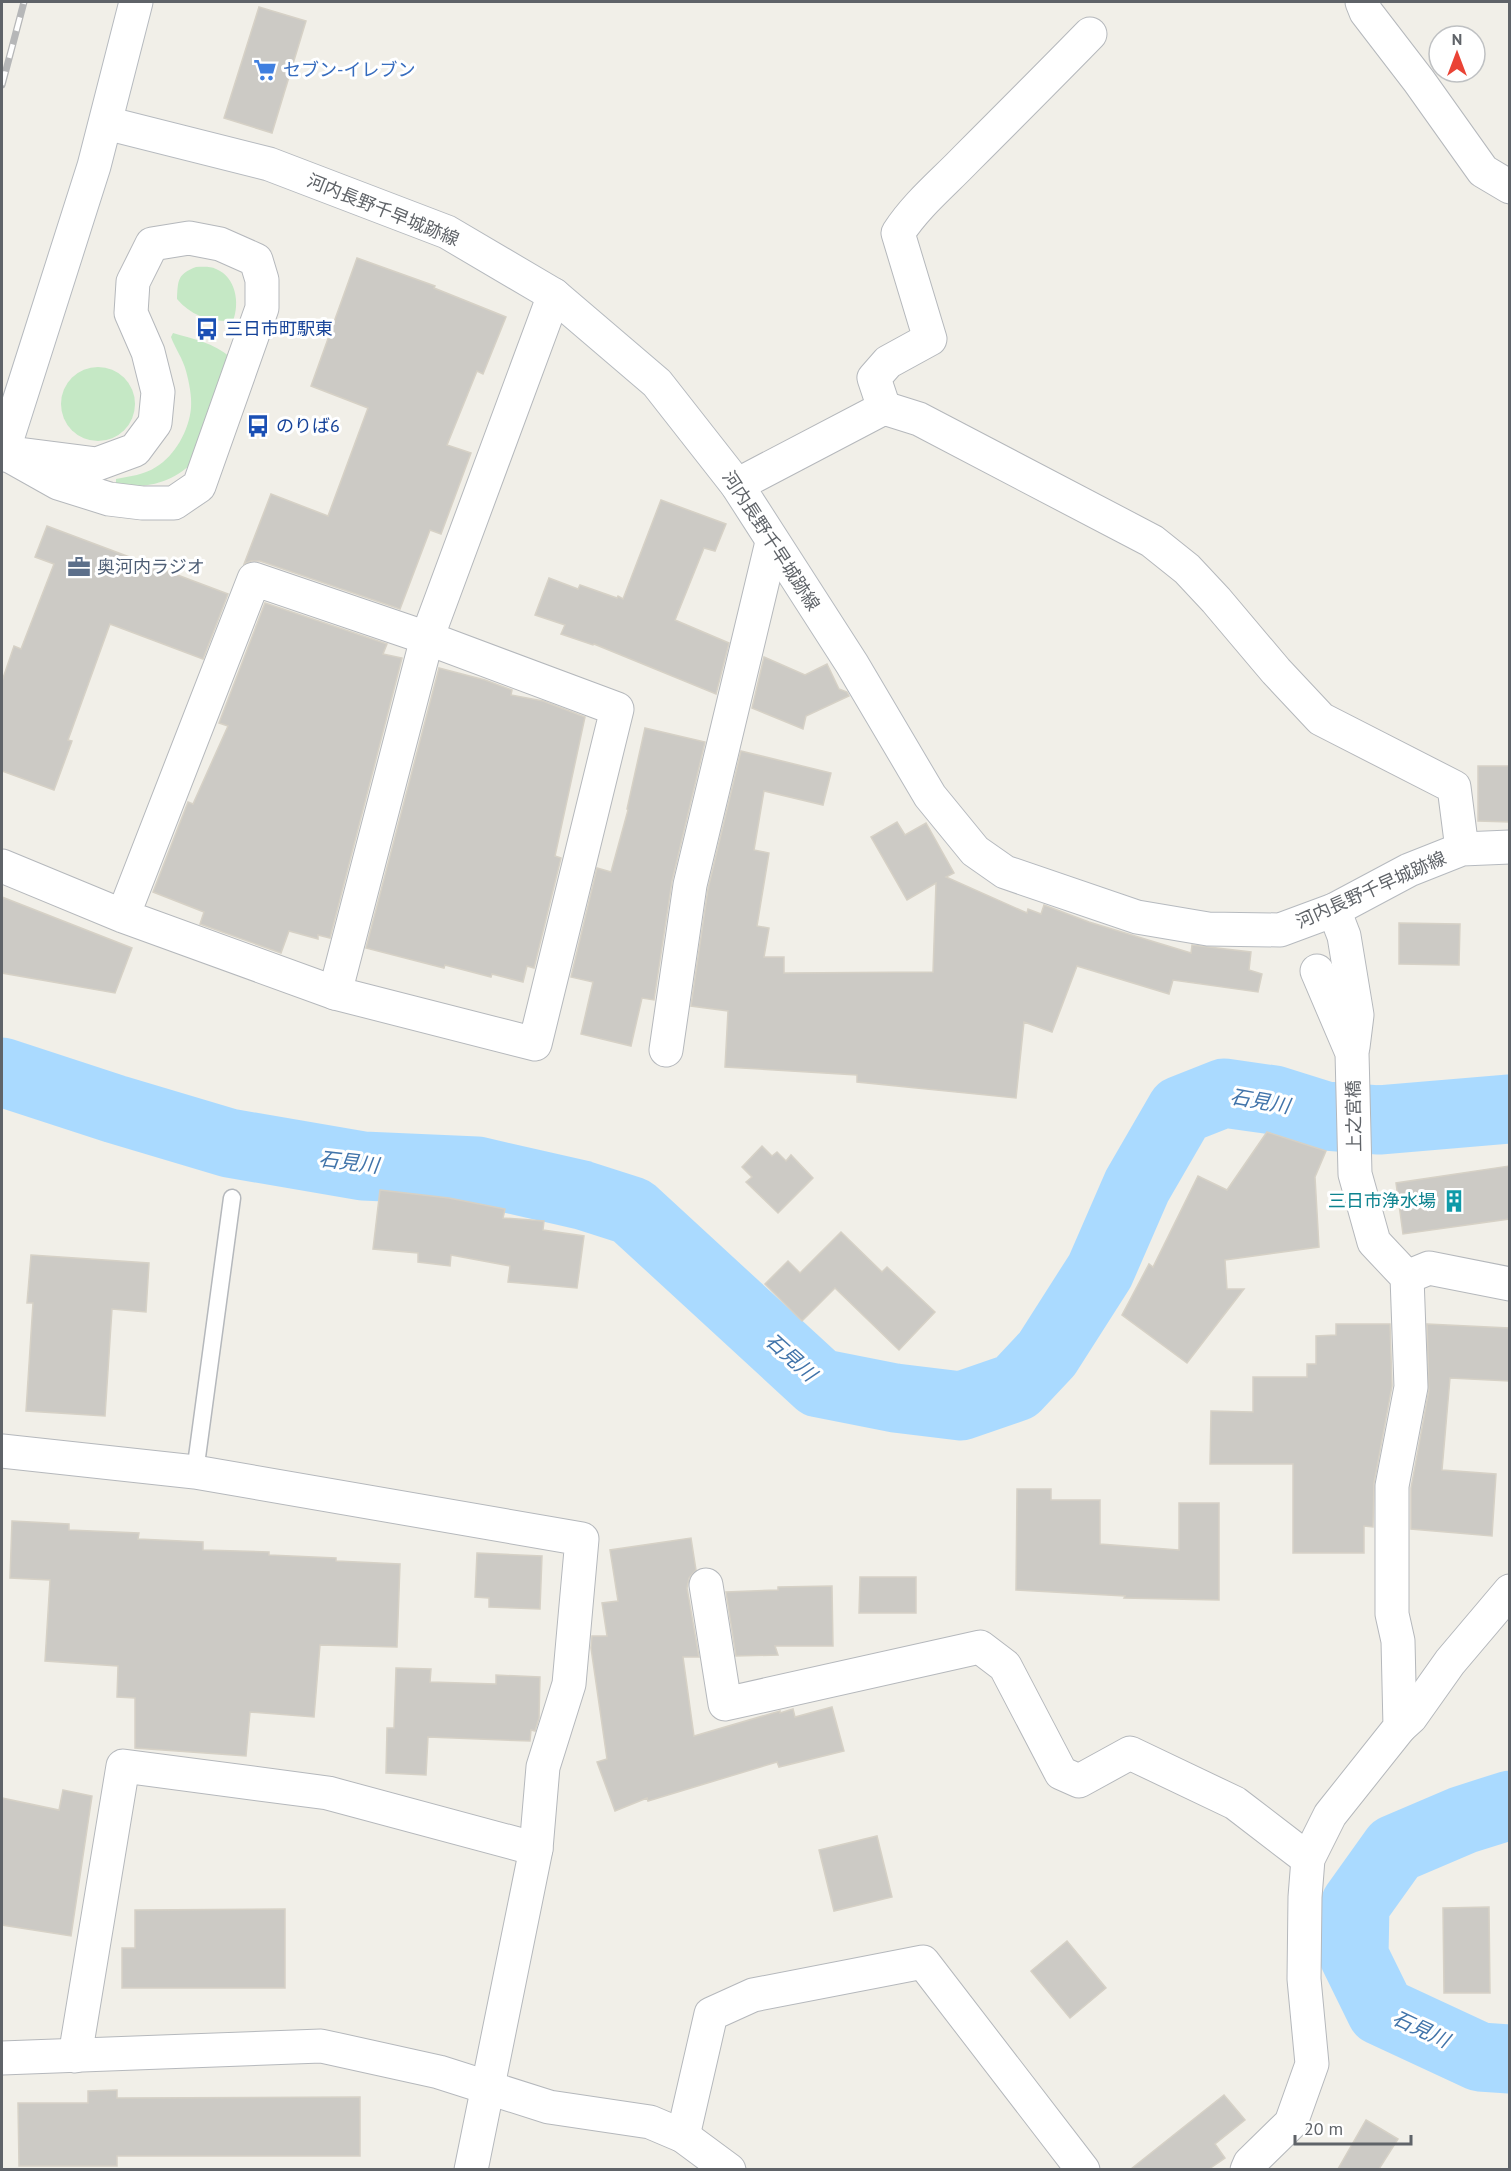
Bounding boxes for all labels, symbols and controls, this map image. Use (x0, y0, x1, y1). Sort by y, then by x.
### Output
north arrow (1427, 24, 1487, 84)
text: N (1452, 29, 1462, 49)
supermarket icon: セブン-イレブン (252, 57, 278, 83)
place label: セブン-イレブン (283, 58, 415, 81)
street label: 河内長野千早城跡線 (304, 169, 463, 251)
bus stop icon: 三日市町駅東 (194, 316, 220, 342)
place label: 三日市町駅東 (225, 317, 333, 340)
bus stop icon: のりば6 (245, 413, 271, 439)
place label: のりば6 (276, 414, 340, 437)
street label: 河内長野千早城跡線 (718, 467, 825, 615)
office icon: 奥河内ラジオ (66, 554, 92, 580)
place label: 奥河内ラジオ (97, 555, 205, 578)
street label: 河内長野千早城跡線 (1292, 846, 1449, 933)
street label: 上之宮橋 (1341, 1080, 1366, 1152)
water label: 石見川 (1228, 1083, 1294, 1119)
water label: 石見川 (318, 1145, 382, 1179)
building icon: 三日市浄水場 (1441, 1188, 1467, 1214)
place label: 三日市浄水場 (1328, 1189, 1436, 1212)
water label: 石見川 (760, 1327, 823, 1388)
water label: 石見川 (1388, 2005, 1455, 2054)
scale bar (1295, 2108, 1410, 2146)
text: 20 m (1304, 2117, 1343, 2140)

